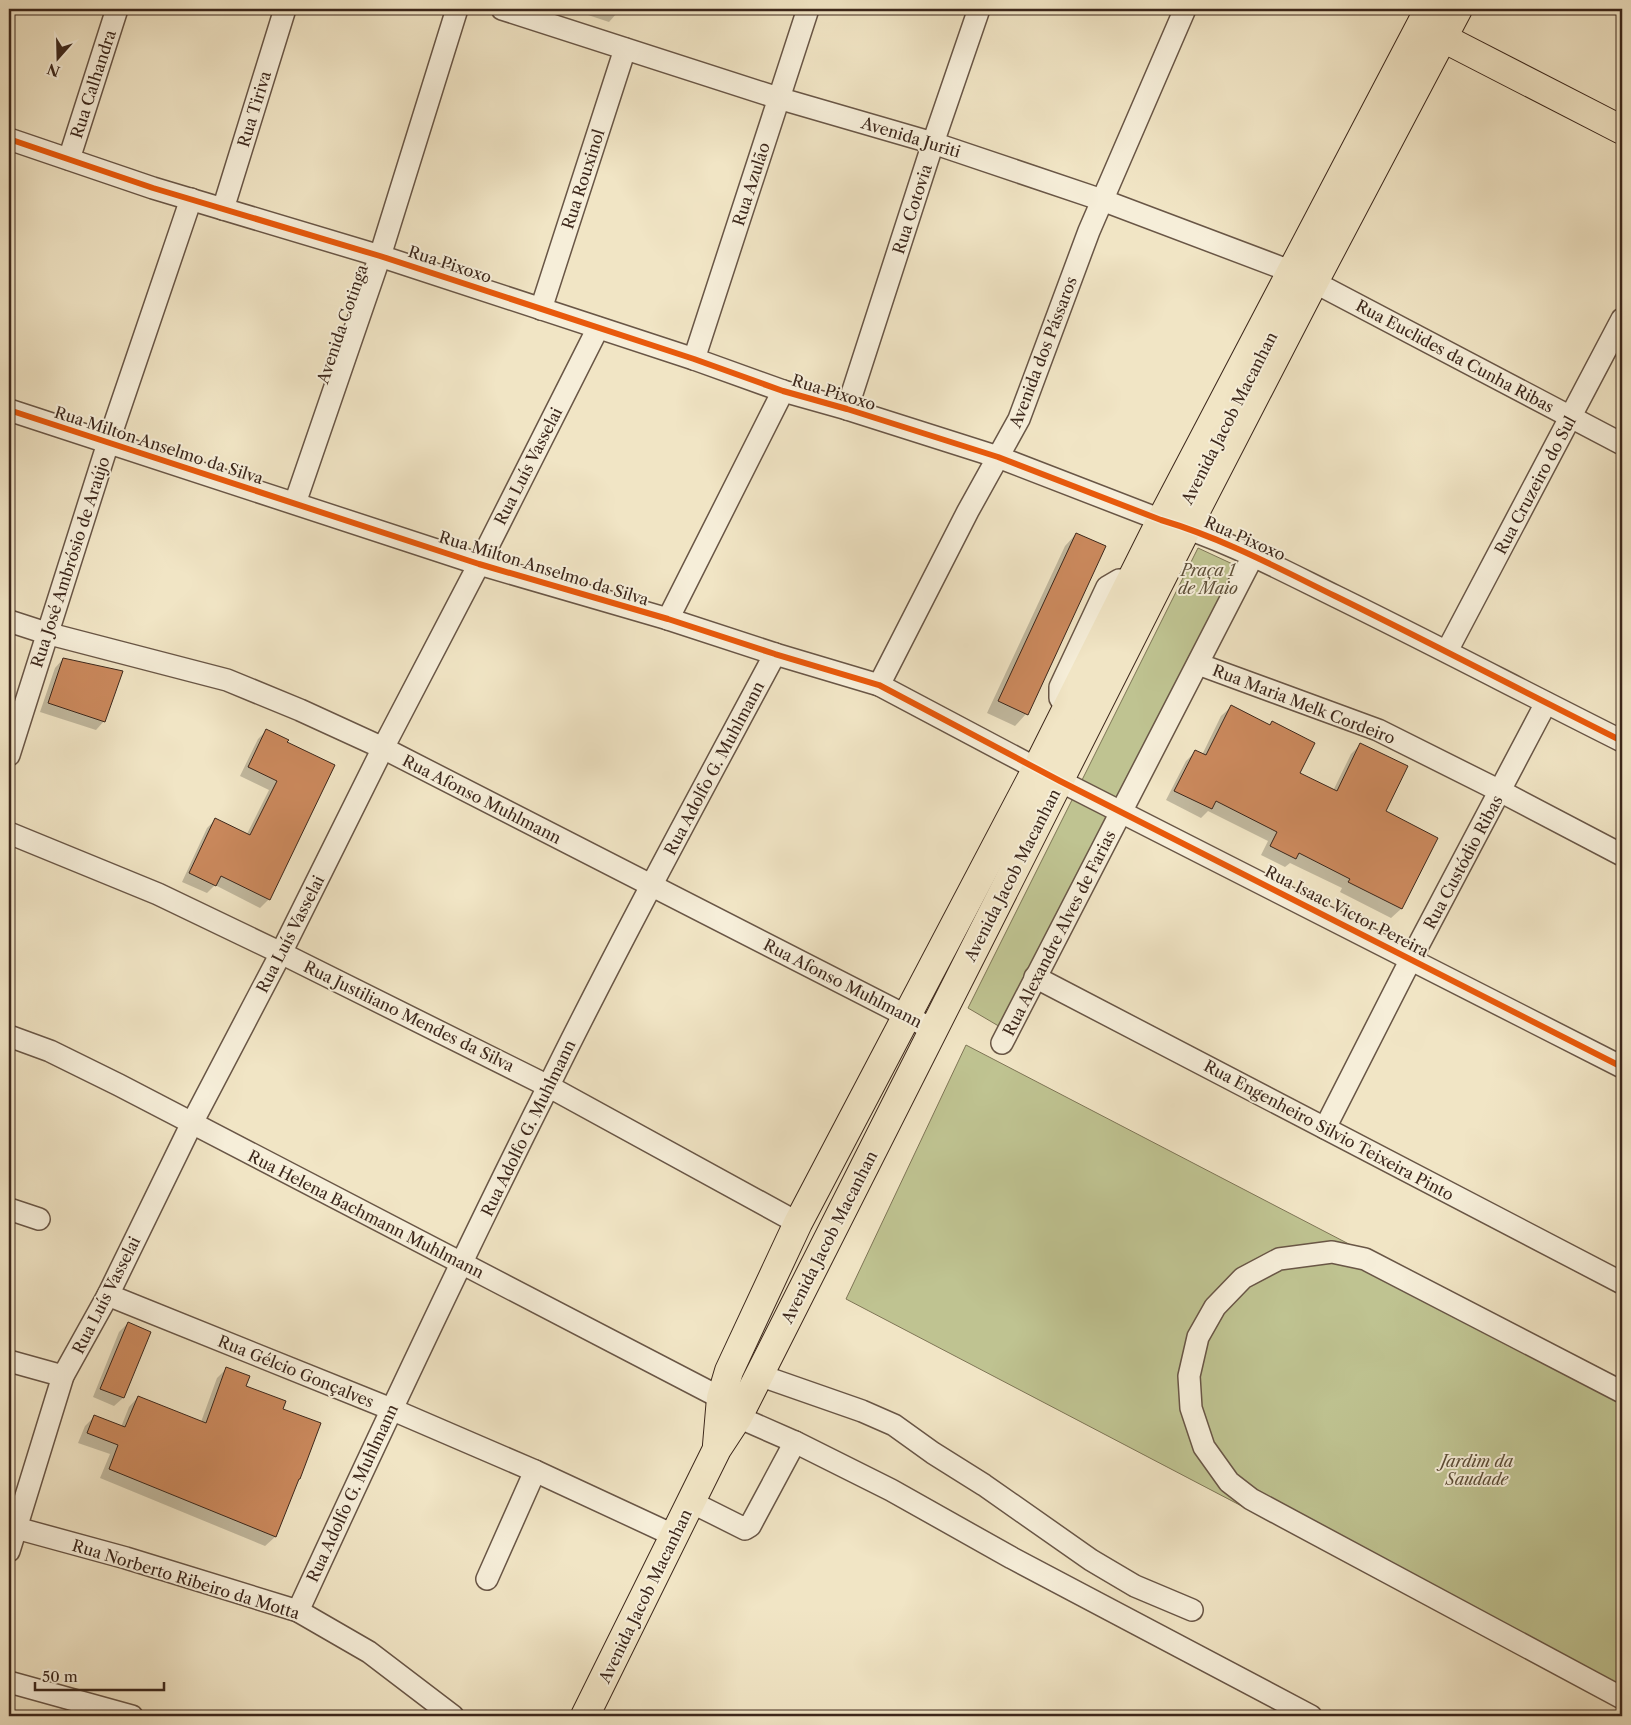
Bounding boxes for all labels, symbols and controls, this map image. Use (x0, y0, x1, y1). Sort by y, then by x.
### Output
street label: Rua Calhandra (66, 27, 120, 141)
north arrow (32, 32, 82, 82)
text: N (45, 60, 62, 81)
street label: Rua Tiriva (233, 68, 275, 149)
street label: Avenida Juriti (858, 112, 963, 162)
street label: Rua Rouxinol (557, 126, 609, 232)
street label: Rua Azulão (728, 140, 774, 228)
street label: Rua Cotovia (888, 161, 936, 256)
street label: Rua Pixoxo (406, 241, 494, 287)
street label: Avenida Cotinga (312, 261, 372, 387)
street label: Avenida dos Pássaros (1005, 274, 1081, 431)
street label: Rua Euclides da Cunha Ribas (1352, 295, 1558, 417)
street label: Avenida Jacob Macanhan (1176, 328, 1281, 509)
street label: Rua Pixoxo (790, 370, 878, 414)
street label: Rua Milton Anselmo da Silva (52, 402, 266, 488)
street label: Rua Luís Vasselai (490, 404, 566, 528)
street label: Rua Cruzeiro do Sul (1490, 412, 1580, 558)
street label: Rua José Ambrósio de Araújo (26, 454, 114, 670)
street label: Rua Pixoxo (1201, 511, 1289, 565)
street label: Rua Milton Anselmo da Silva (437, 527, 652, 610)
park label: Praça 1 de Maio (1178, 560, 1238, 598)
street label: Rua Maria Melk Cordeiro (1210, 660, 1398, 748)
street label: Rua Adolfo G. Muhlmann (660, 678, 768, 858)
street label: Rua Afonso Muhlmann (399, 750, 565, 848)
street label: Avenida Jacob Macanhan (959, 785, 1064, 966)
street label: Rua Custódio Ribas (1419, 792, 1507, 932)
street label: Rua Alexandre Alves de Farias (998, 827, 1120, 1039)
street label: Rua Isaac Victor Pereira (1262, 861, 1433, 961)
street label: Rua Luís Vasselai (252, 872, 328, 996)
street label: Rua Afonso Muhlmann (760, 934, 926, 1032)
street label: Rua Justiliano Mendes da Silva (301, 956, 518, 1076)
street label: Rua Adolfo G. Muhlmann (477, 1036, 579, 1220)
street label: Rua Engenheiro Silvio Teixeira Pinto (1201, 1055, 1458, 1205)
street label: Rua Helena Bachmann Muhlmann (245, 1146, 487, 1282)
street label: Avenida Jacob Macanhan (776, 1147, 881, 1328)
street label: Rua Luís Vasselai (68, 1233, 144, 1357)
street label: Rua Gélcio Gonçalves (215, 1331, 377, 1411)
street label: Rua Adolfo G. Muhlmann (302, 1401, 402, 1585)
park label: Jardim da Saudade (1436, 1451, 1514, 1489)
street label: Avenida Jacob Macanhan (594, 1506, 696, 1687)
street label: Rua Norberto Ribeiro da Motta (70, 1535, 303, 1623)
scale bar (35, 1660, 164, 1692)
text: 50 m (42, 1667, 78, 1686)

